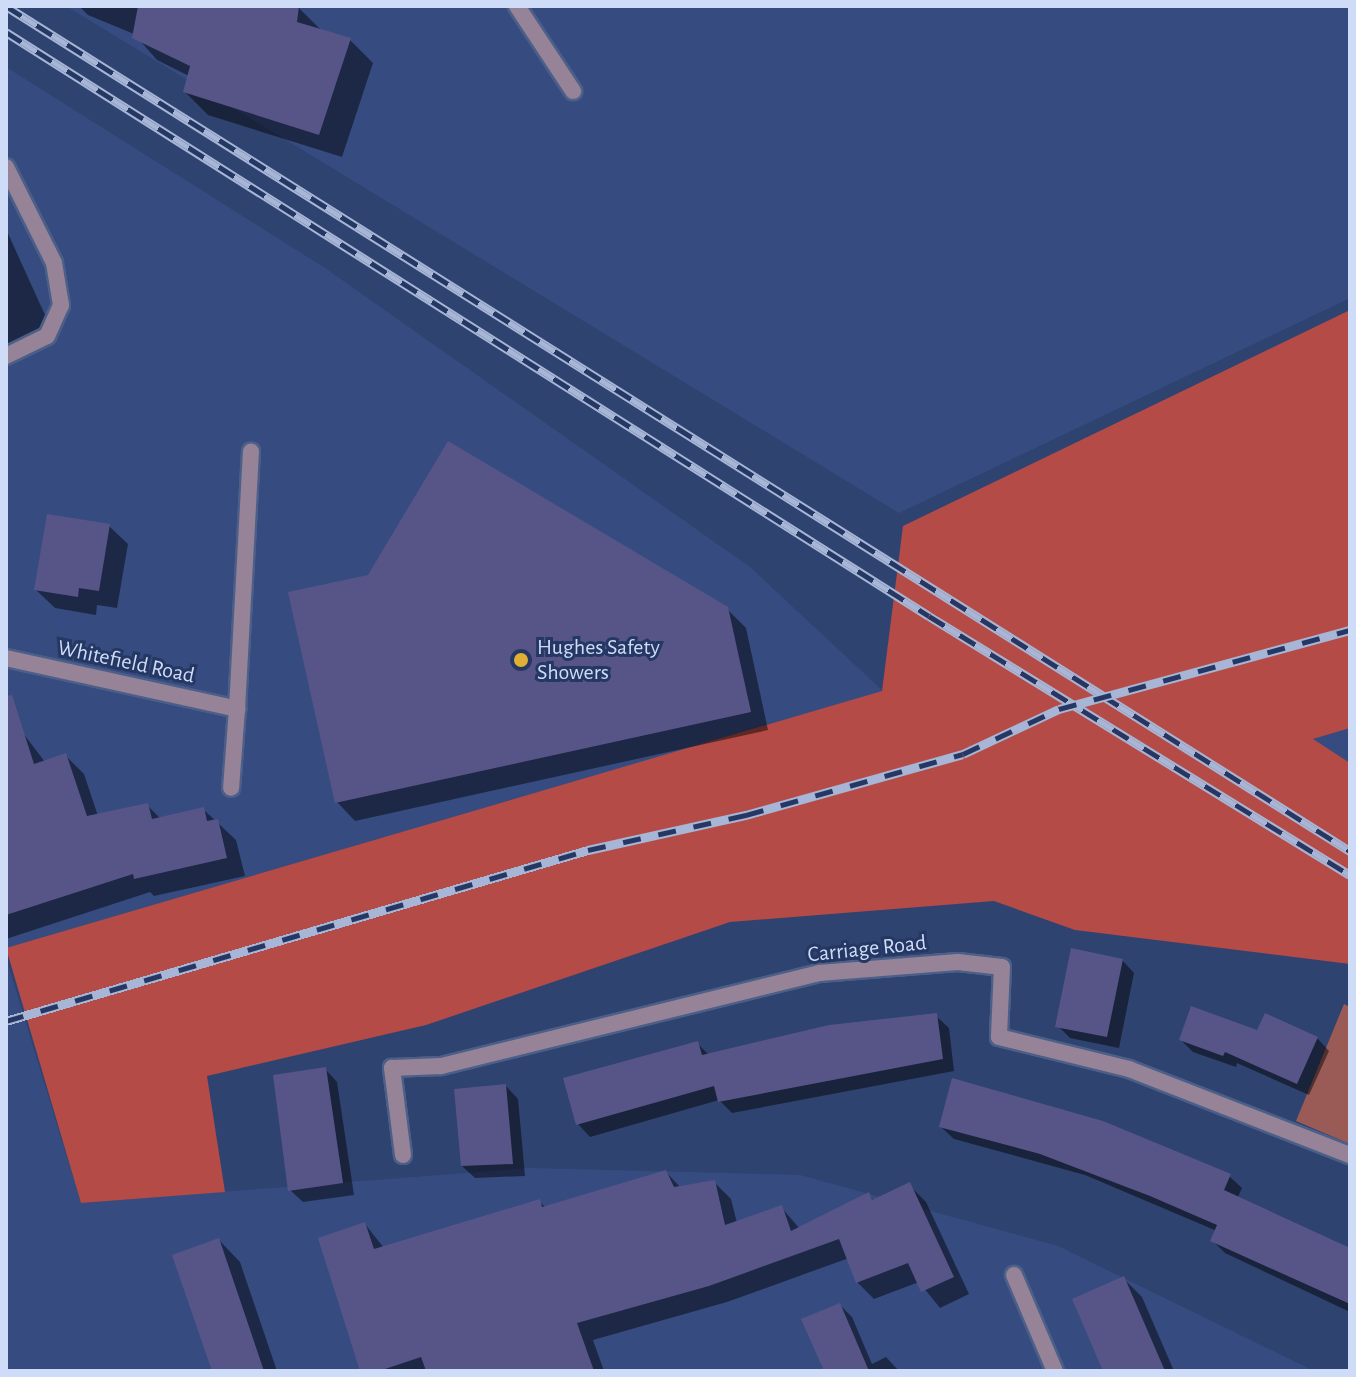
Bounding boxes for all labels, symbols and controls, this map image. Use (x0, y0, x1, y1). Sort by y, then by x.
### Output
place label: Hughes Safety Showers (537, 634, 660, 686)
street label: Whitefield Road (55, 635, 197, 689)
marker: Hughes Safety Showers (512, 651, 530, 669)
street label: Carriage Road (806, 930, 928, 968)

